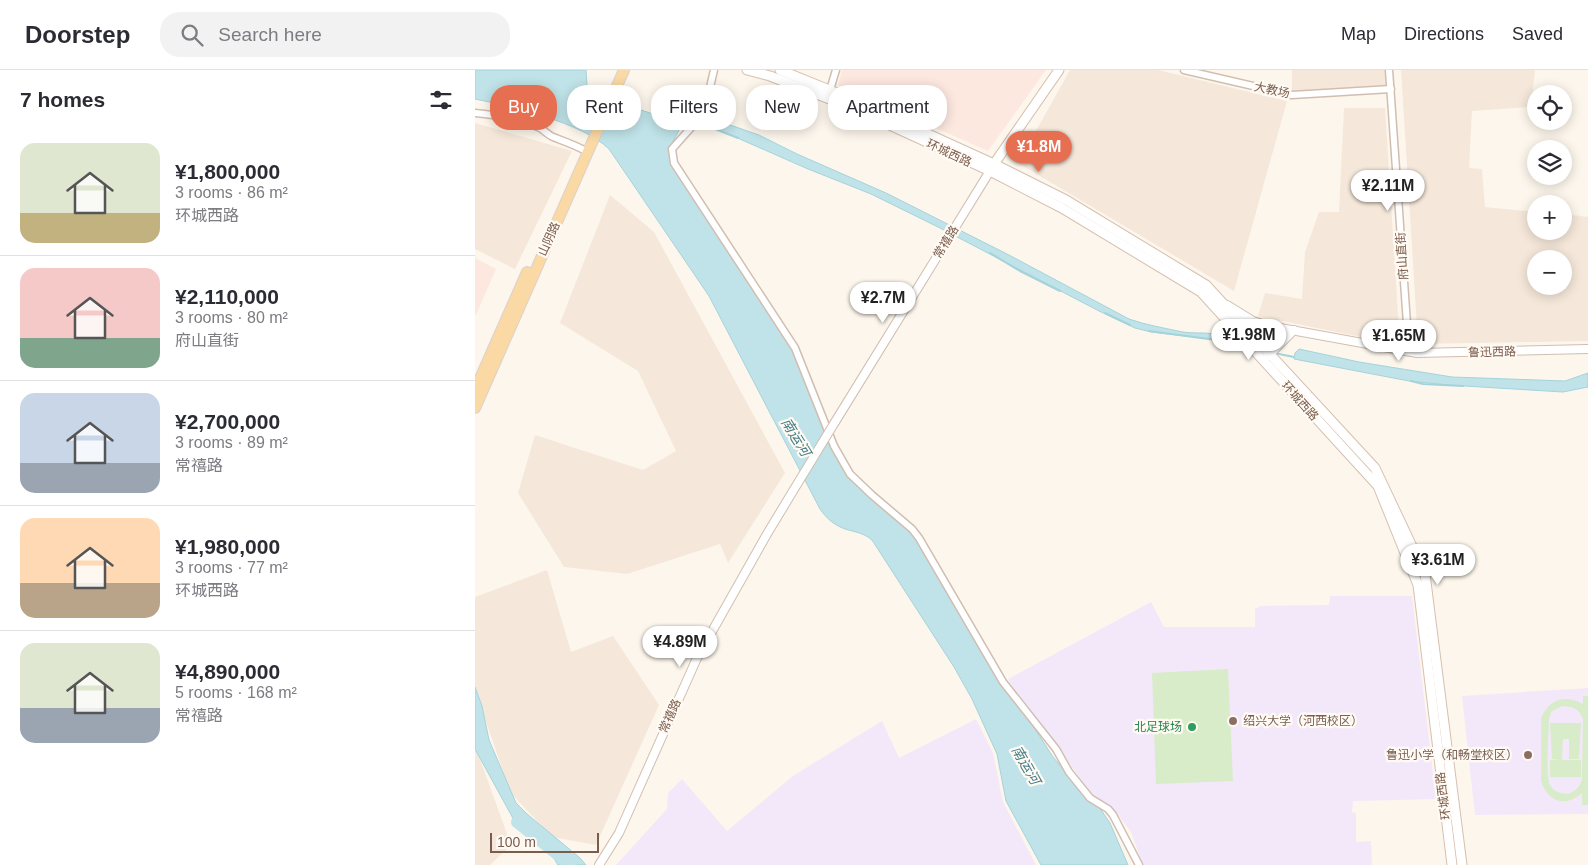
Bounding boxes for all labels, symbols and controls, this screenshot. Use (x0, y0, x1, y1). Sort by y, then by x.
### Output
search box (160, 12, 510, 57)
text: Doorstep (25, 21, 130, 48)
icon: search (178, 21, 206, 49)
text: Search here (218, 24, 322, 45)
text: Map (1341, 24, 1376, 44)
text: Directions (1404, 24, 1484, 44)
text: Saved (1512, 24, 1563, 44)
street label: 大教场 (1253, 79, 1291, 101)
chip: Buy (490, 85, 557, 130)
chip: Rent (567, 85, 641, 130)
chip: Filters (651, 85, 736, 130)
chip: New (746, 85, 818, 130)
chip: Apartment (828, 85, 947, 130)
map controls (1527, 85, 1572, 295)
button: locate (1527, 85, 1572, 130)
icon: filters (427, 86, 455, 114)
text: 7 homes (20, 88, 105, 111)
pin: ¥1.8M (1004, 131, 1074, 173)
street label: 环城西路 (924, 137, 974, 169)
text: ¥1.8M (1017, 138, 1061, 155)
button: layers (1527, 140, 1572, 185)
text: ¥1,800,000 (175, 160, 280, 183)
icon: home (60, 163, 120, 223)
pin: ¥2.11M (1347, 170, 1429, 212)
text: ¥2.11M (1362, 177, 1414, 194)
text: 3 rooms · 86 m² (175, 184, 288, 201)
button: + (1527, 195, 1572, 240)
text: 环城西路 (175, 207, 239, 224)
street label: 山阴路 (535, 220, 563, 258)
street label: 常禧路 (931, 223, 961, 261)
street label: 府山直街 (1393, 232, 1411, 280)
button: − (1527, 250, 1572, 295)
pin: ¥2.7M (848, 282, 918, 324)
text: ¥2,110,000 (175, 285, 279, 308)
icon: home (60, 288, 120, 348)
text: ¥2.7M (861, 289, 905, 306)
text: 3 rooms · 80 m² (175, 309, 288, 326)
pin: ¥1.98M (1208, 318, 1290, 361)
pin: ¥1.65M (1358, 320, 1440, 362)
text: ¥1.98M (1222, 326, 1276, 343)
text: ¥1.65M (1372, 327, 1426, 344)
text: 府山直街 (175, 332, 239, 349)
street label: 鲁迅西路 (1468, 345, 1516, 359)
street label: 环城西路 (1279, 378, 1321, 424)
text: ¥2,700,000 (175, 410, 280, 433)
icon: home (60, 413, 120, 473)
water label: 南运河 (778, 415, 816, 462)
text: 3 rooms · 89 m² (175, 434, 288, 451)
text: 常禧路 (175, 457, 223, 474)
text: ¥1,980,000 (175, 535, 280, 558)
icon: home (60, 538, 120, 598)
pin: ¥3.61M (1397, 544, 1479, 586)
text: ¥3.61M (1411, 551, 1465, 568)
text: 3 rooms · 77 m² (175, 559, 288, 576)
text: 环城西路 (175, 582, 239, 599)
pin: ¥4.89M (639, 626, 721, 668)
text: ¥4.89M (653, 633, 707, 650)
text: ¥4,890,000 (175, 660, 280, 683)
icon: home (60, 663, 120, 723)
text: 5 rooms · 168 m² (175, 684, 297, 701)
street label: 常禧路 (656, 697, 684, 735)
text: 常禧路 (175, 707, 223, 724)
place label: 绍兴大学（河西校区） (1243, 714, 1363, 728)
marker: 绍兴大学（河西校区） (1227, 715, 1239, 727)
place label: 北足球场 (1134, 720, 1182, 734)
marker: 北足球场 (1186, 721, 1198, 733)
water label: 南运河 (1009, 743, 1045, 790)
place label: 鲁迅小学（和畅堂校区） (1386, 748, 1518, 762)
marker: 鲁迅小学（和畅堂校区） (1522, 749, 1534, 761)
street label: 环城西路 (1433, 771, 1453, 821)
scale bar (490, 830, 599, 853)
text: 100 m (497, 834, 536, 850)

